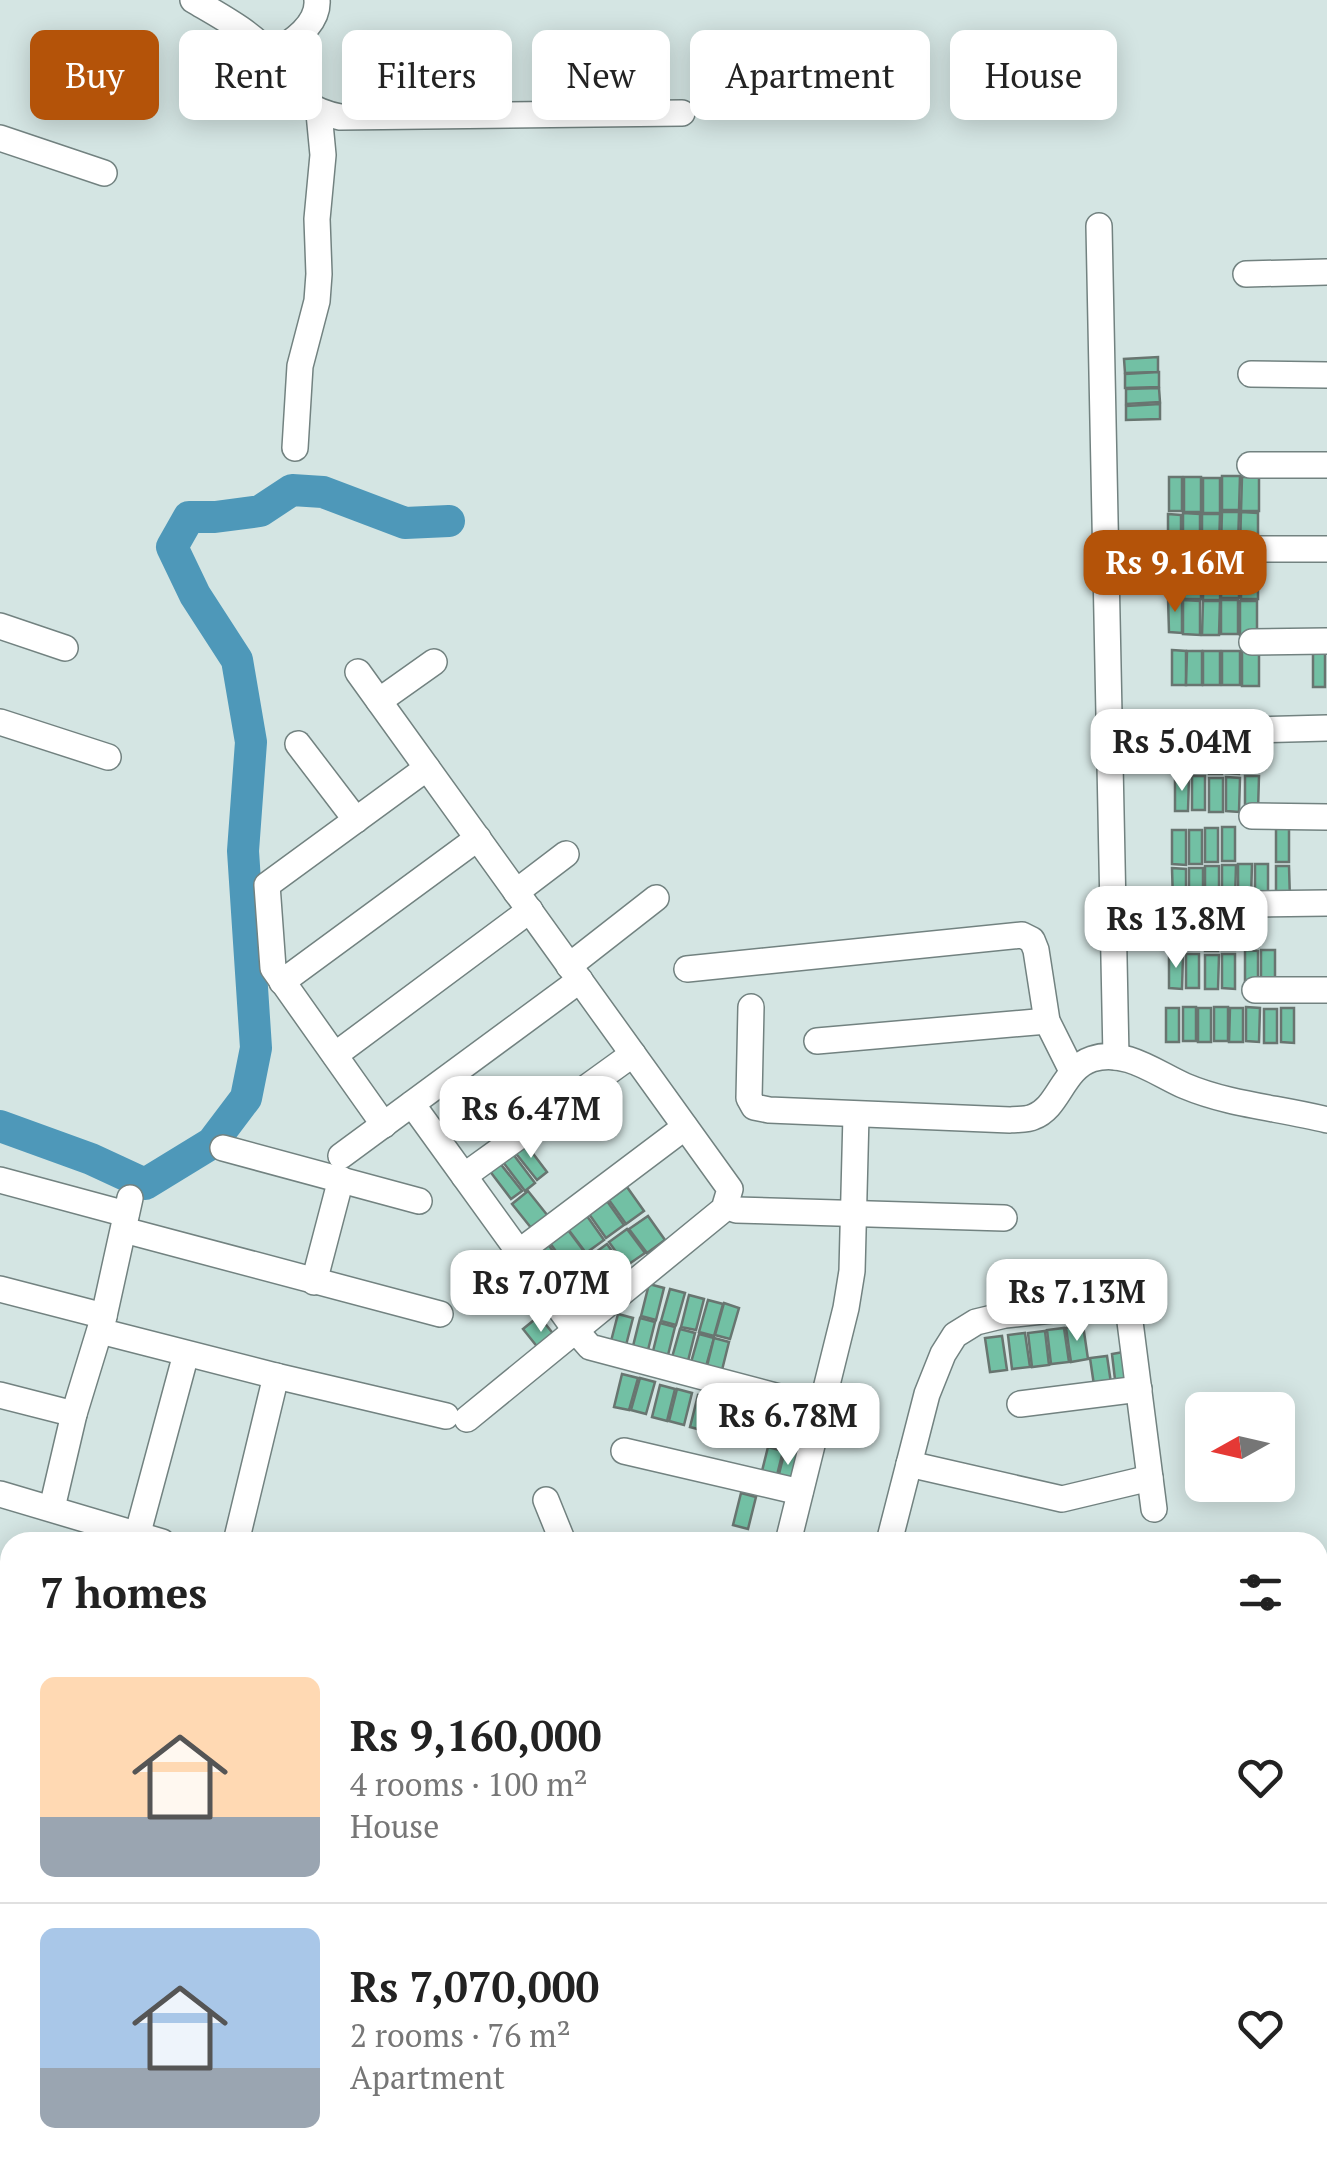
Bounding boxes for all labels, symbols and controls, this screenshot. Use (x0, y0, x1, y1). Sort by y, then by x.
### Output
chip: Buy (30, 30, 159, 120)
chip: Rent (179, 30, 322, 120)
chip: Filters (342, 30, 512, 120)
chip: New (532, 30, 670, 120)
chip: Apartment (690, 30, 930, 120)
chip: House (950, 30, 1117, 120)
pin: Rs 9.16M (1072, 530, 1278, 615)
text: Rs 9.16M (1106, 541, 1244, 583)
pin: Rs 5.04M (1079, 709, 1285, 794)
text: Rs 5.04M (1113, 720, 1251, 762)
pin: Rs 13.8M (1073, 886, 1279, 971)
text: Rs 13.8M (1107, 897, 1245, 939)
pin: Rs 6.47M (428, 1076, 634, 1161)
text: Rs 6.47M (462, 1087, 600, 1129)
pin: Rs 7.07M (438, 1250, 644, 1335)
pin: Rs 7.13M (974, 1259, 1180, 1344)
text: Rs 7.07M (472, 1261, 610, 1303)
text: Rs 7.13M (1008, 1270, 1146, 1312)
pin: Rs 6.78M (685, 1383, 891, 1468)
north arrow (1185, 1392, 1295, 1502)
map controls (1185, 1392, 1295, 1502)
text: Rs 6.78M (719, 1394, 857, 1436)
text: 7 homes (40, 1564, 207, 1620)
icon: filters (1233, 1565, 1288, 1620)
text: Rs 9,160,000 (350, 1707, 601, 1763)
icon: home (120, 1717, 240, 1837)
icon: heart (1233, 1750, 1288, 1805)
text: 4 rooms · 100 m² (350, 1763, 588, 1805)
text: House (350, 1805, 439, 1847)
text: Rs 7,070,000 (350, 1958, 599, 2014)
icon: home (120, 1968, 240, 2088)
icon: heart (1233, 2001, 1288, 2056)
text: 2 rooms · 76 m² (350, 2014, 571, 2056)
text: Apartment (350, 2056, 505, 2098)

